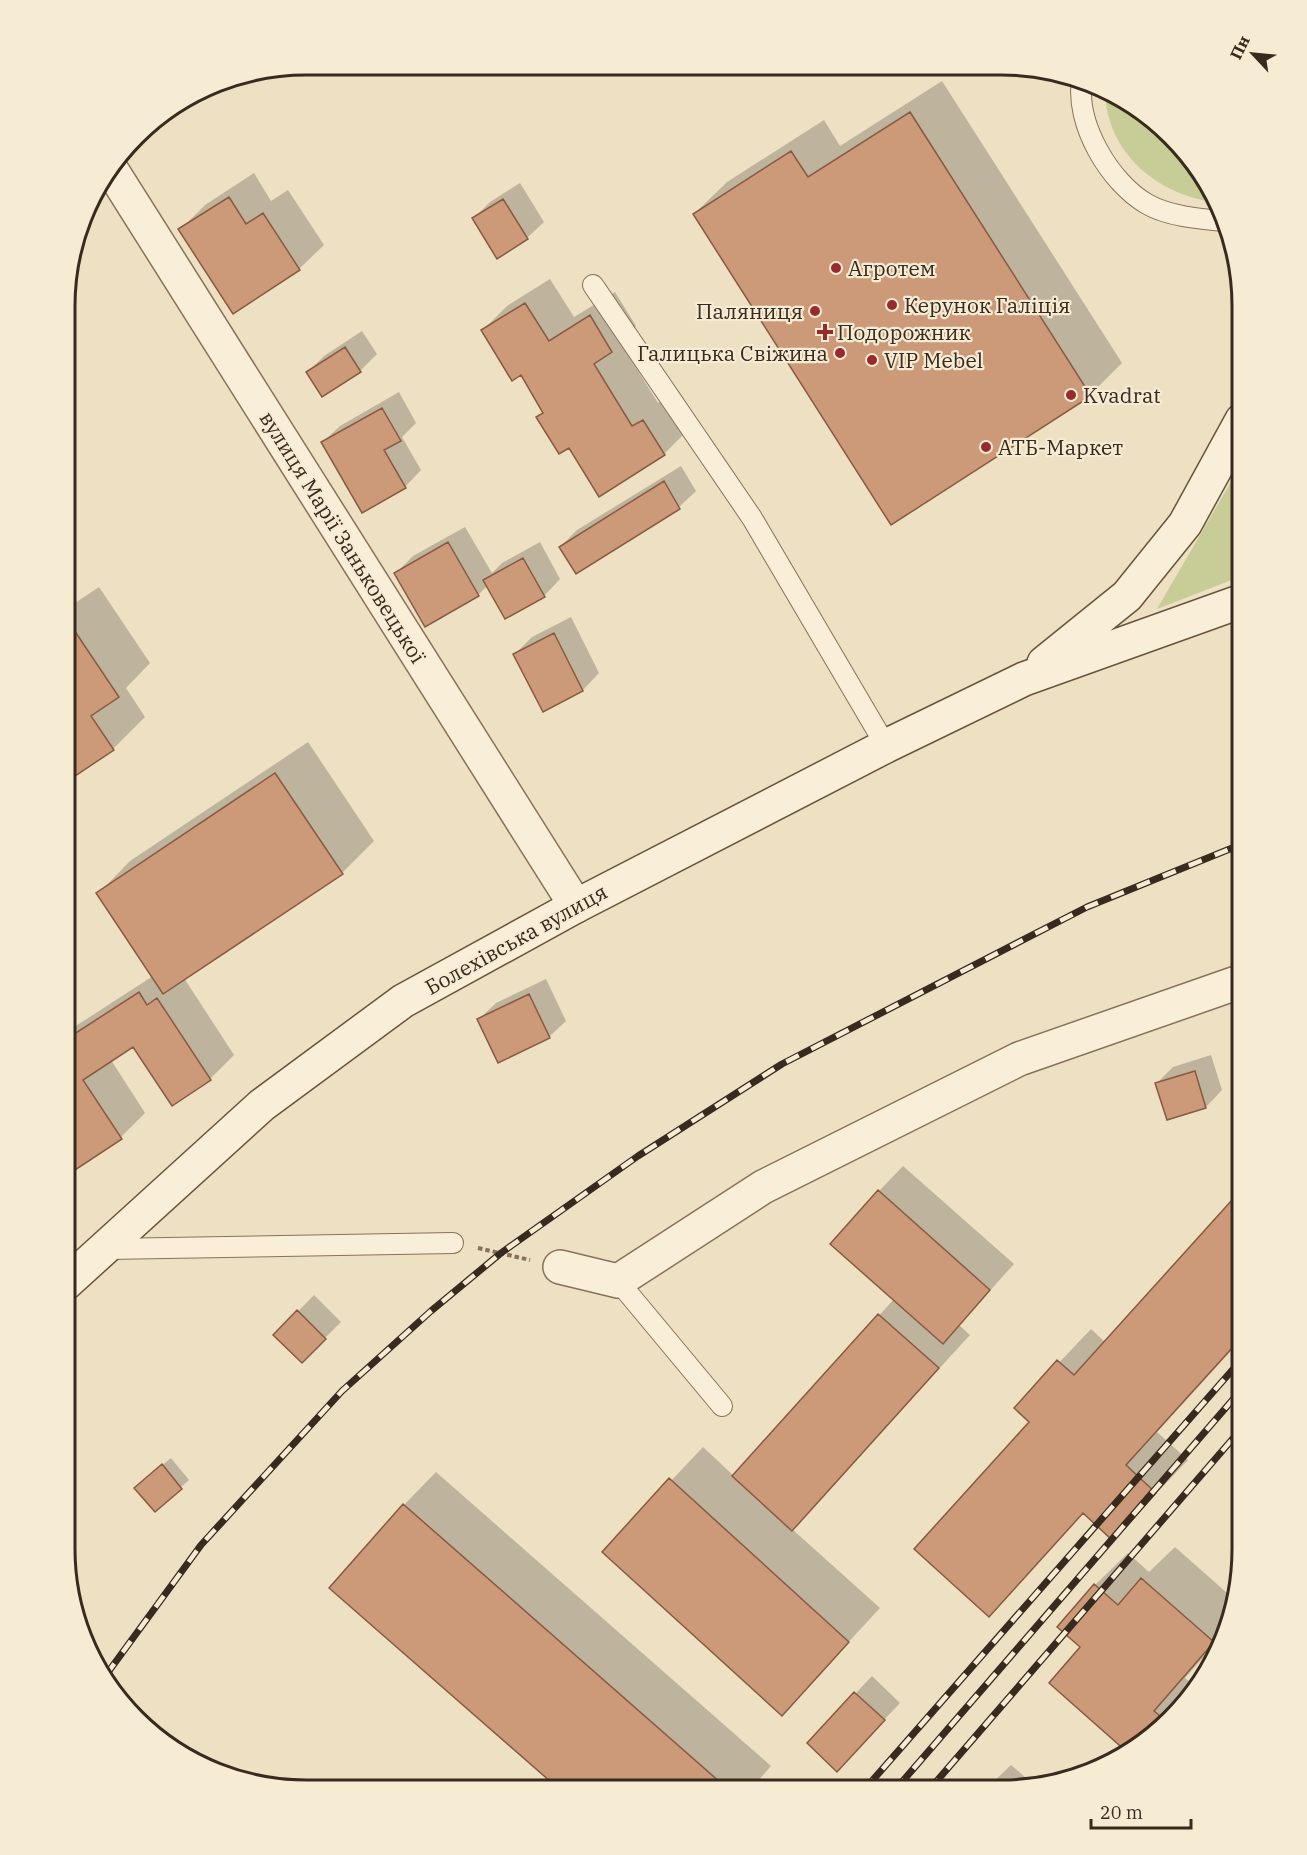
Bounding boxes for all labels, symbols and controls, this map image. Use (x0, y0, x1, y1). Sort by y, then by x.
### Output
north arrow (1223, 24, 1283, 84)
text: Пн (1225, 32, 1254, 63)
place label: Агротем (848, 254, 936, 282)
marker: Агротем (829, 261, 843, 275)
place label: Керунок Галіція (904, 291, 1070, 319)
place label: Паляниця (696, 297, 803, 325)
marker: Керунок Галіція (885, 298, 899, 312)
marker: Паляниця (808, 304, 822, 318)
place label: Подорожник (837, 318, 971, 346)
marker: Подорожник (818, 325, 832, 339)
place label: Галицька Свіжина (637, 339, 828, 367)
marker: Галицька Свіжина (833, 346, 847, 360)
place label: VIP Mebel (884, 346, 983, 374)
marker: VIP Mebel (865, 353, 879, 367)
place label: Kvadrat (1083, 381, 1161, 409)
marker: Kvadrat (1064, 388, 1078, 402)
street label: вулиця Марії Заньковецької (254, 406, 433, 669)
place label: АТБ-Маркет (998, 433, 1123, 461)
marker: АТБ-Маркет (979, 440, 993, 454)
street label: Болехівська вулиця (420, 877, 612, 1001)
scale bar (1091, 1792, 1192, 1830)
text: 20 m (1100, 1801, 1143, 1824)

